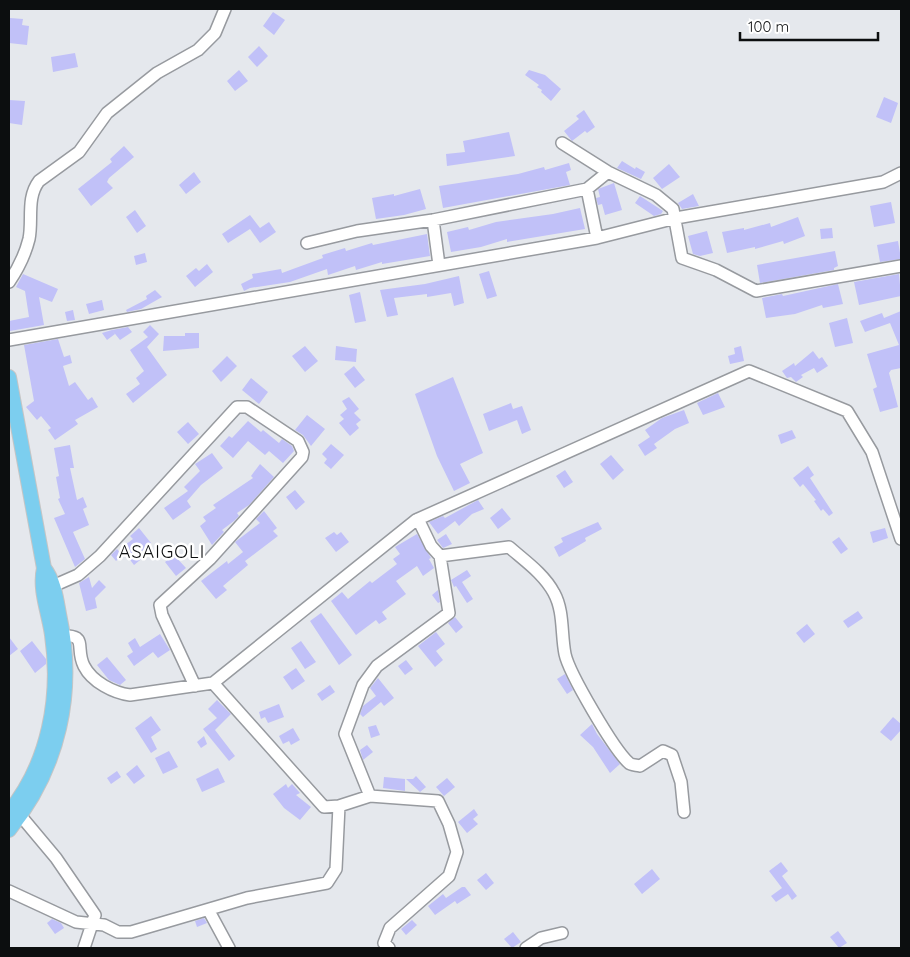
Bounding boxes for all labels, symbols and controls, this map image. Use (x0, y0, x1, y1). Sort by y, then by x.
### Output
scale bar (740, 10, 878, 42)
text: 100 m (748, 17, 789, 36)
district label: ASAIGOLI (119, 540, 205, 563)

